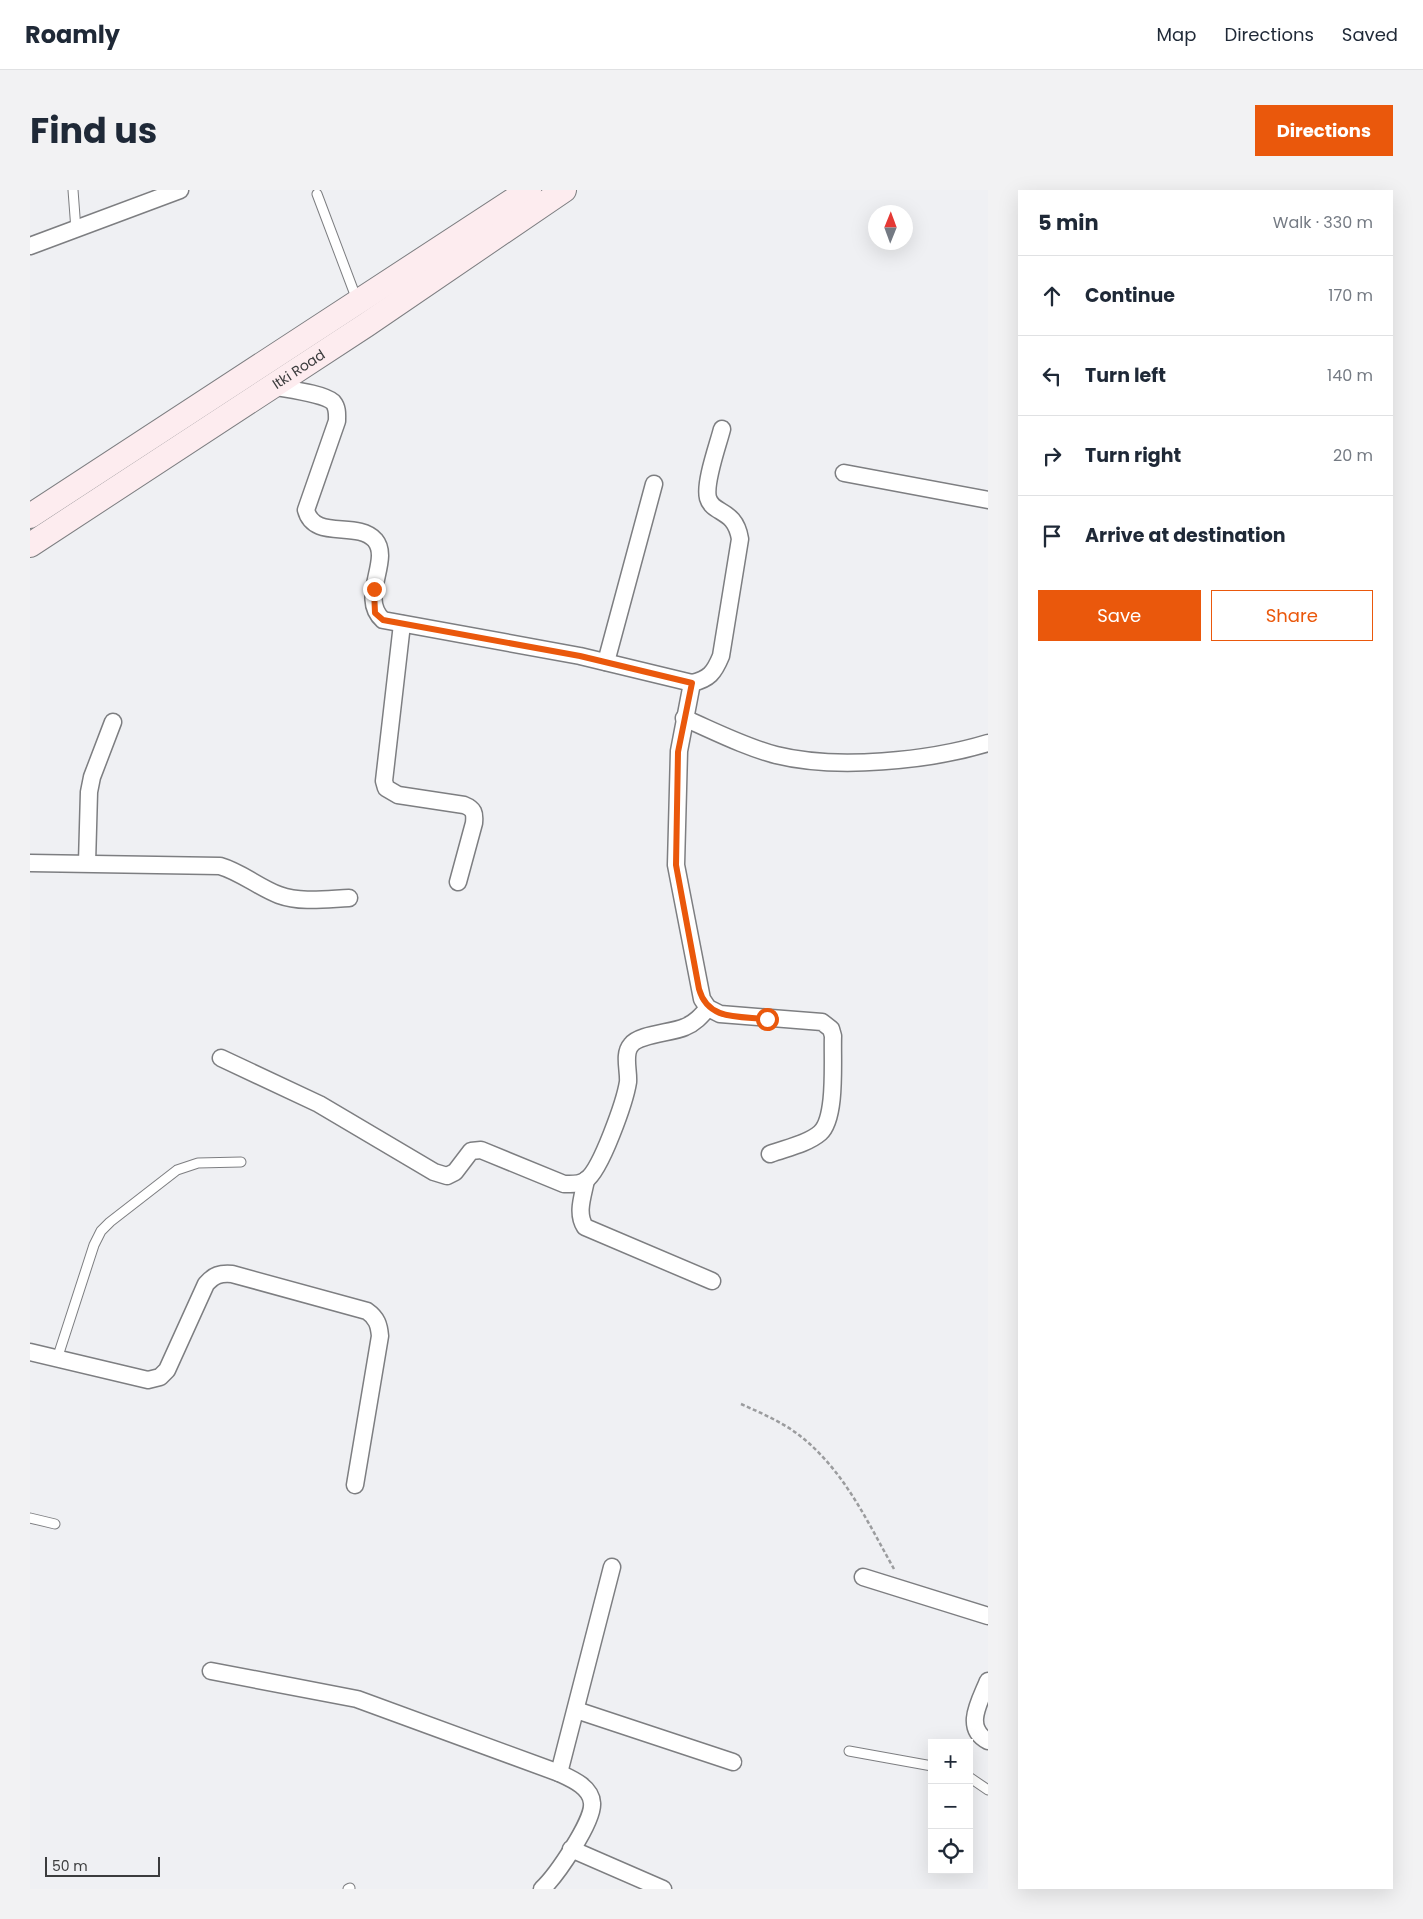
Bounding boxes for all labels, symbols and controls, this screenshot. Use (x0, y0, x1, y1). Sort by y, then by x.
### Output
text: Roamly (25, 18, 120, 51)
text: Map (1157, 22, 1196, 47)
text: Directions (1224, 22, 1314, 47)
text: Saved (1342, 22, 1398, 47)
button: Directions (1255, 105, 1393, 156)
text: Find us (30, 106, 157, 155)
north arrow (868, 205, 913, 250)
text: 5 min (1038, 208, 1099, 237)
text: Walk · 330 m (1273, 211, 1373, 234)
icon: ahead (1038, 282, 1066, 310)
text: Continue (1085, 282, 1175, 309)
text: 170 m (1328, 284, 1373, 307)
street label: Itki Road (268, 345, 329, 394)
icon: left (1038, 362, 1066, 390)
text: Turn left (1085, 362, 1166, 389)
text: 140 m (1327, 364, 1373, 387)
icon: right (1038, 442, 1066, 470)
text: Turn right (1085, 442, 1181, 469)
text: 20 m (1333, 444, 1373, 467)
icon: arrive (1038, 522, 1066, 550)
text: Arrive at destination (1085, 522, 1286, 549)
route end (363, 578, 386, 601)
button: Save (1038, 590, 1201, 641)
button: Share (1211, 590, 1373, 641)
route start (756, 1008, 779, 1031)
map controls (928, 1739, 973, 1874)
button: + (928, 1739, 973, 1784)
button: − (928, 1784, 973, 1829)
button: locate (928, 1829, 973, 1874)
scale bar (45, 1854, 160, 1877)
text: 50 m (52, 1856, 88, 1876)

